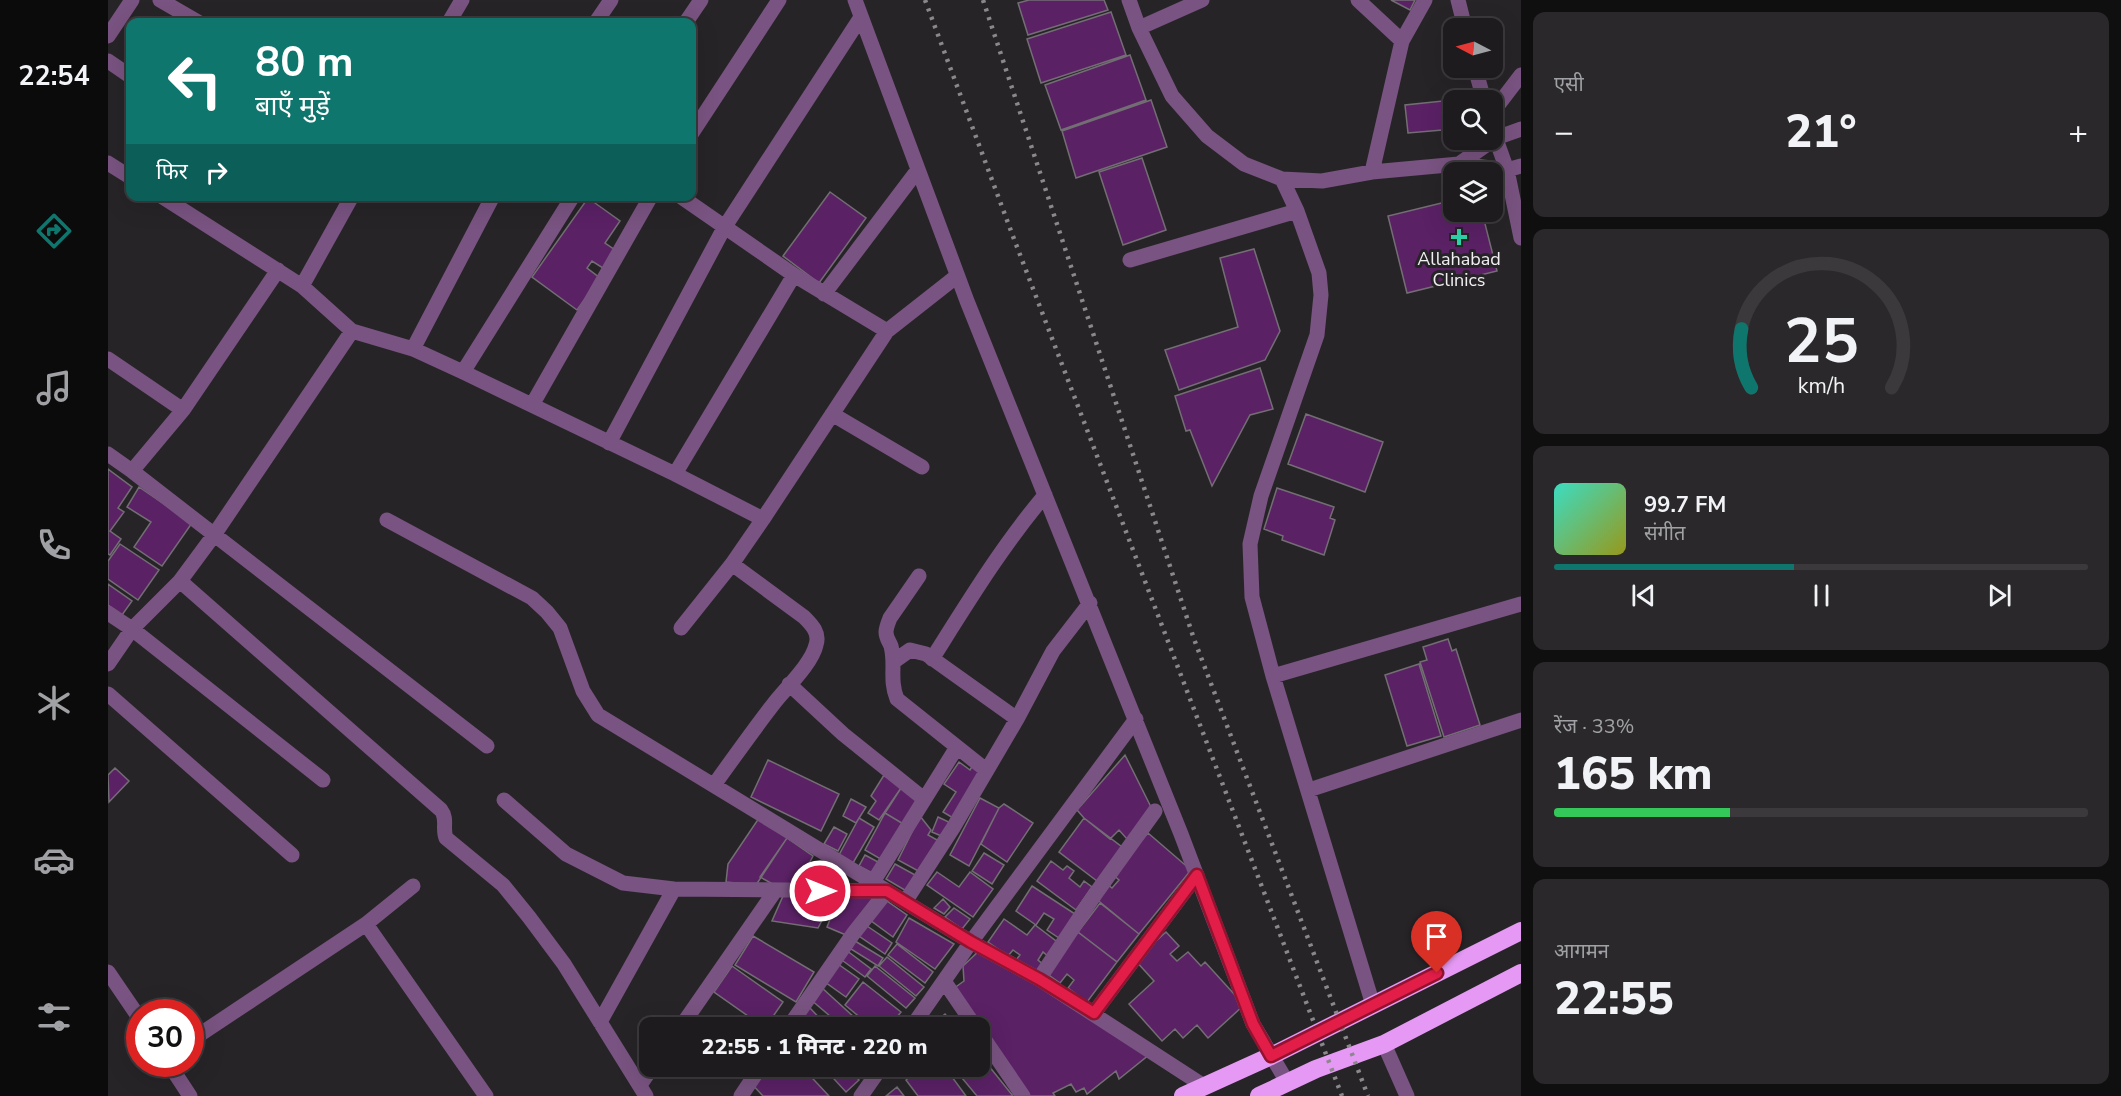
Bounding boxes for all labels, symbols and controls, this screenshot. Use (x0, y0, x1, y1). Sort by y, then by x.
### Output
north arrow (1443, 18, 1503, 78)
map controls (1443, 18, 1503, 222)
text: 80 m (255, 34, 354, 91)
icon: left (156, 42, 234, 120)
text: 22:54 (18, 58, 90, 95)
text: एसी (1554, 71, 1584, 98)
text: बाएँ मुड़ें (255, 88, 330, 125)
button: search (1443, 90, 1503, 150)
text: 21° (1785, 102, 1857, 163)
text: − (1554, 110, 1574, 155)
text: + (2068, 110, 2088, 155)
icon: right (200, 156, 233, 189)
text: फिर (156, 157, 188, 187)
button: layers (1443, 162, 1503, 222)
icon: directions (33, 210, 75, 252)
marker: Allahabad Clinics (1450, 228, 1468, 246)
place label: Allahabad Clinics (1417, 247, 1501, 292)
text: 25 (1784, 299, 1858, 384)
icon: music (33, 367, 75, 409)
text: km/h (1797, 372, 1845, 402)
text: 99.7 FM (1644, 490, 1726, 520)
text: संगीत (1644, 520, 1685, 547)
icon: phone (33, 524, 75, 566)
icon: previous (1627, 579, 1660, 612)
icon: pause (1805, 579, 1838, 612)
icon: next (1983, 579, 2016, 612)
icon: climate (33, 682, 75, 724)
text: रेंज · 33% (1554, 713, 1634, 740)
text: 165 km (1554, 744, 1713, 805)
icon: car (33, 839, 75, 881)
position arrow (788, 859, 852, 923)
pin (1411, 911, 1462, 973)
icon: arrive (1420, 920, 1453, 953)
text: आगमन (1554, 938, 1609, 965)
text: 22:55 (1554, 969, 1674, 1030)
icon: filters (33, 996, 75, 1038)
speed limit sign: 30 (126, 999, 204, 1077)
text: 22:55 · 1 मिनट · 220 m (701, 1032, 928, 1062)

